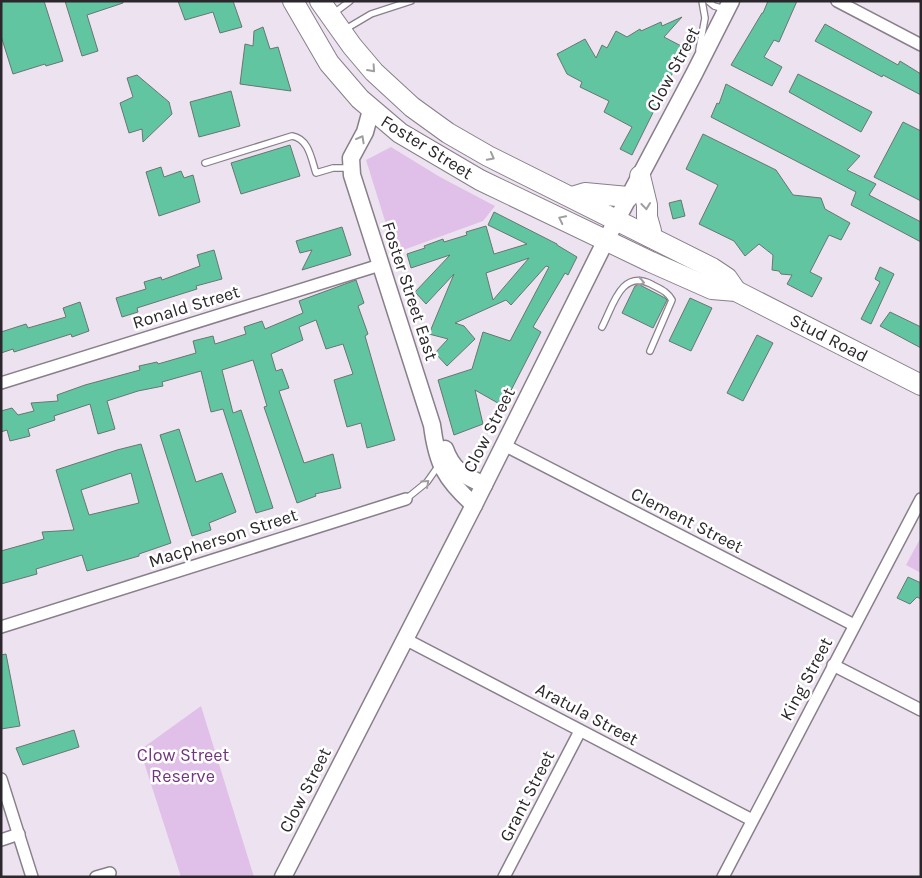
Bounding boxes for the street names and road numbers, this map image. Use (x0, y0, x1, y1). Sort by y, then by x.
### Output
street label: Clow Street (642, 23, 705, 115)
street label: Foster Street (377, 110, 477, 184)
street label: Foster Street East (377, 219, 443, 364)
street label: Ronald Street (130, 280, 243, 334)
street label: Stud Road (786, 309, 872, 367)
street label: Clow Street (458, 384, 520, 476)
street label: Clement Street (627, 482, 747, 558)
street label: Macpherson Street (146, 503, 301, 572)
street label: King Street (775, 633, 837, 724)
street label: Aratula Street (532, 678, 642, 750)
street label: Clow Street (274, 744, 336, 836)
street label: Grant Street (495, 747, 559, 845)

